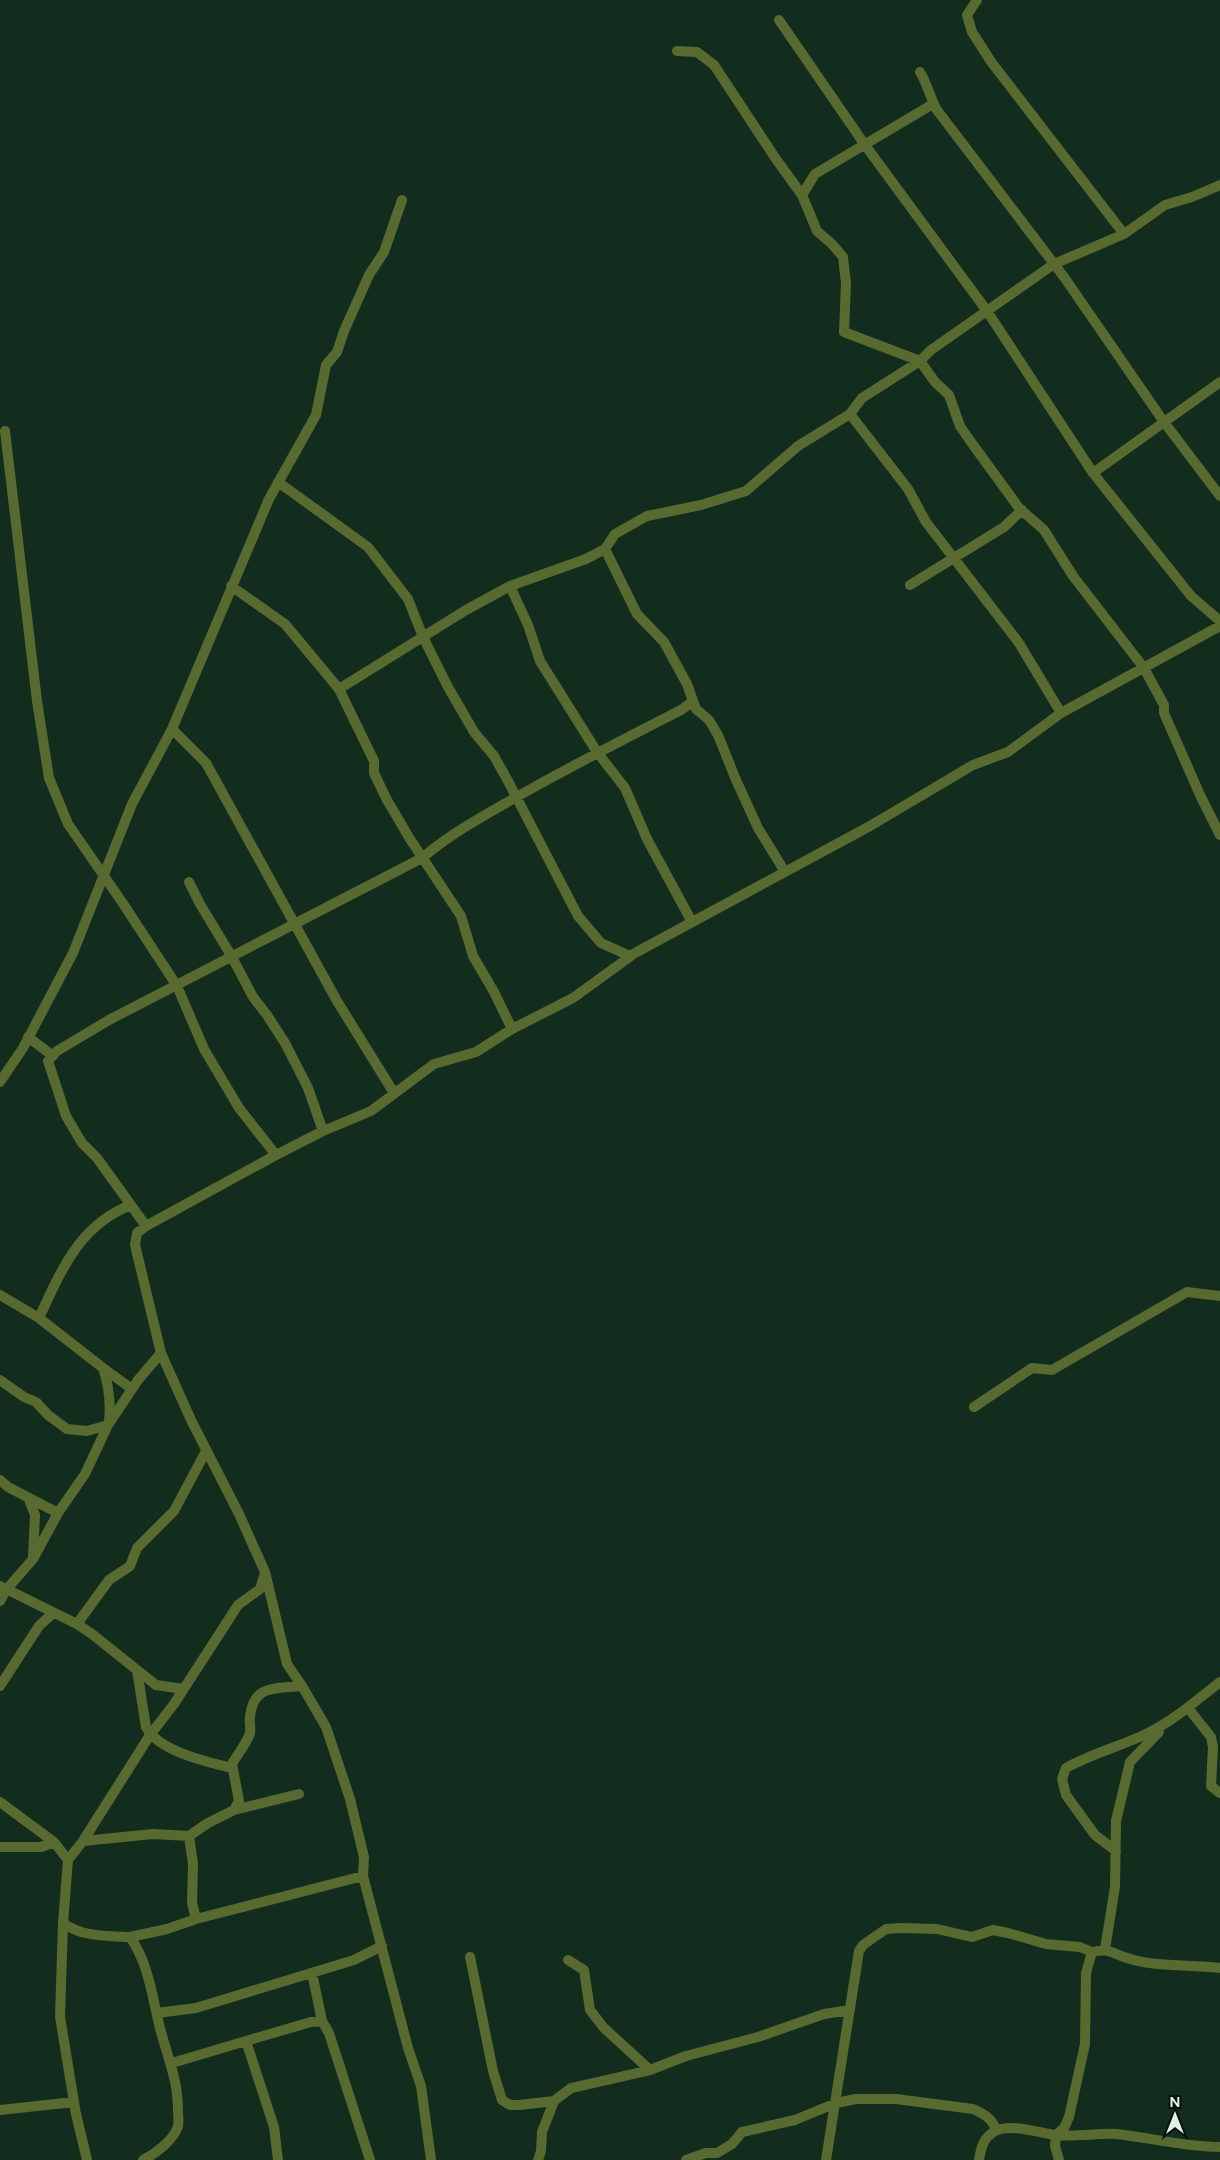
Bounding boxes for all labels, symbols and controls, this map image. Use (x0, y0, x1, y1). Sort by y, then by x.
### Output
north arrow (1150, 2090, 1200, 2140)
text: N (1170, 2094, 1180, 2111)

